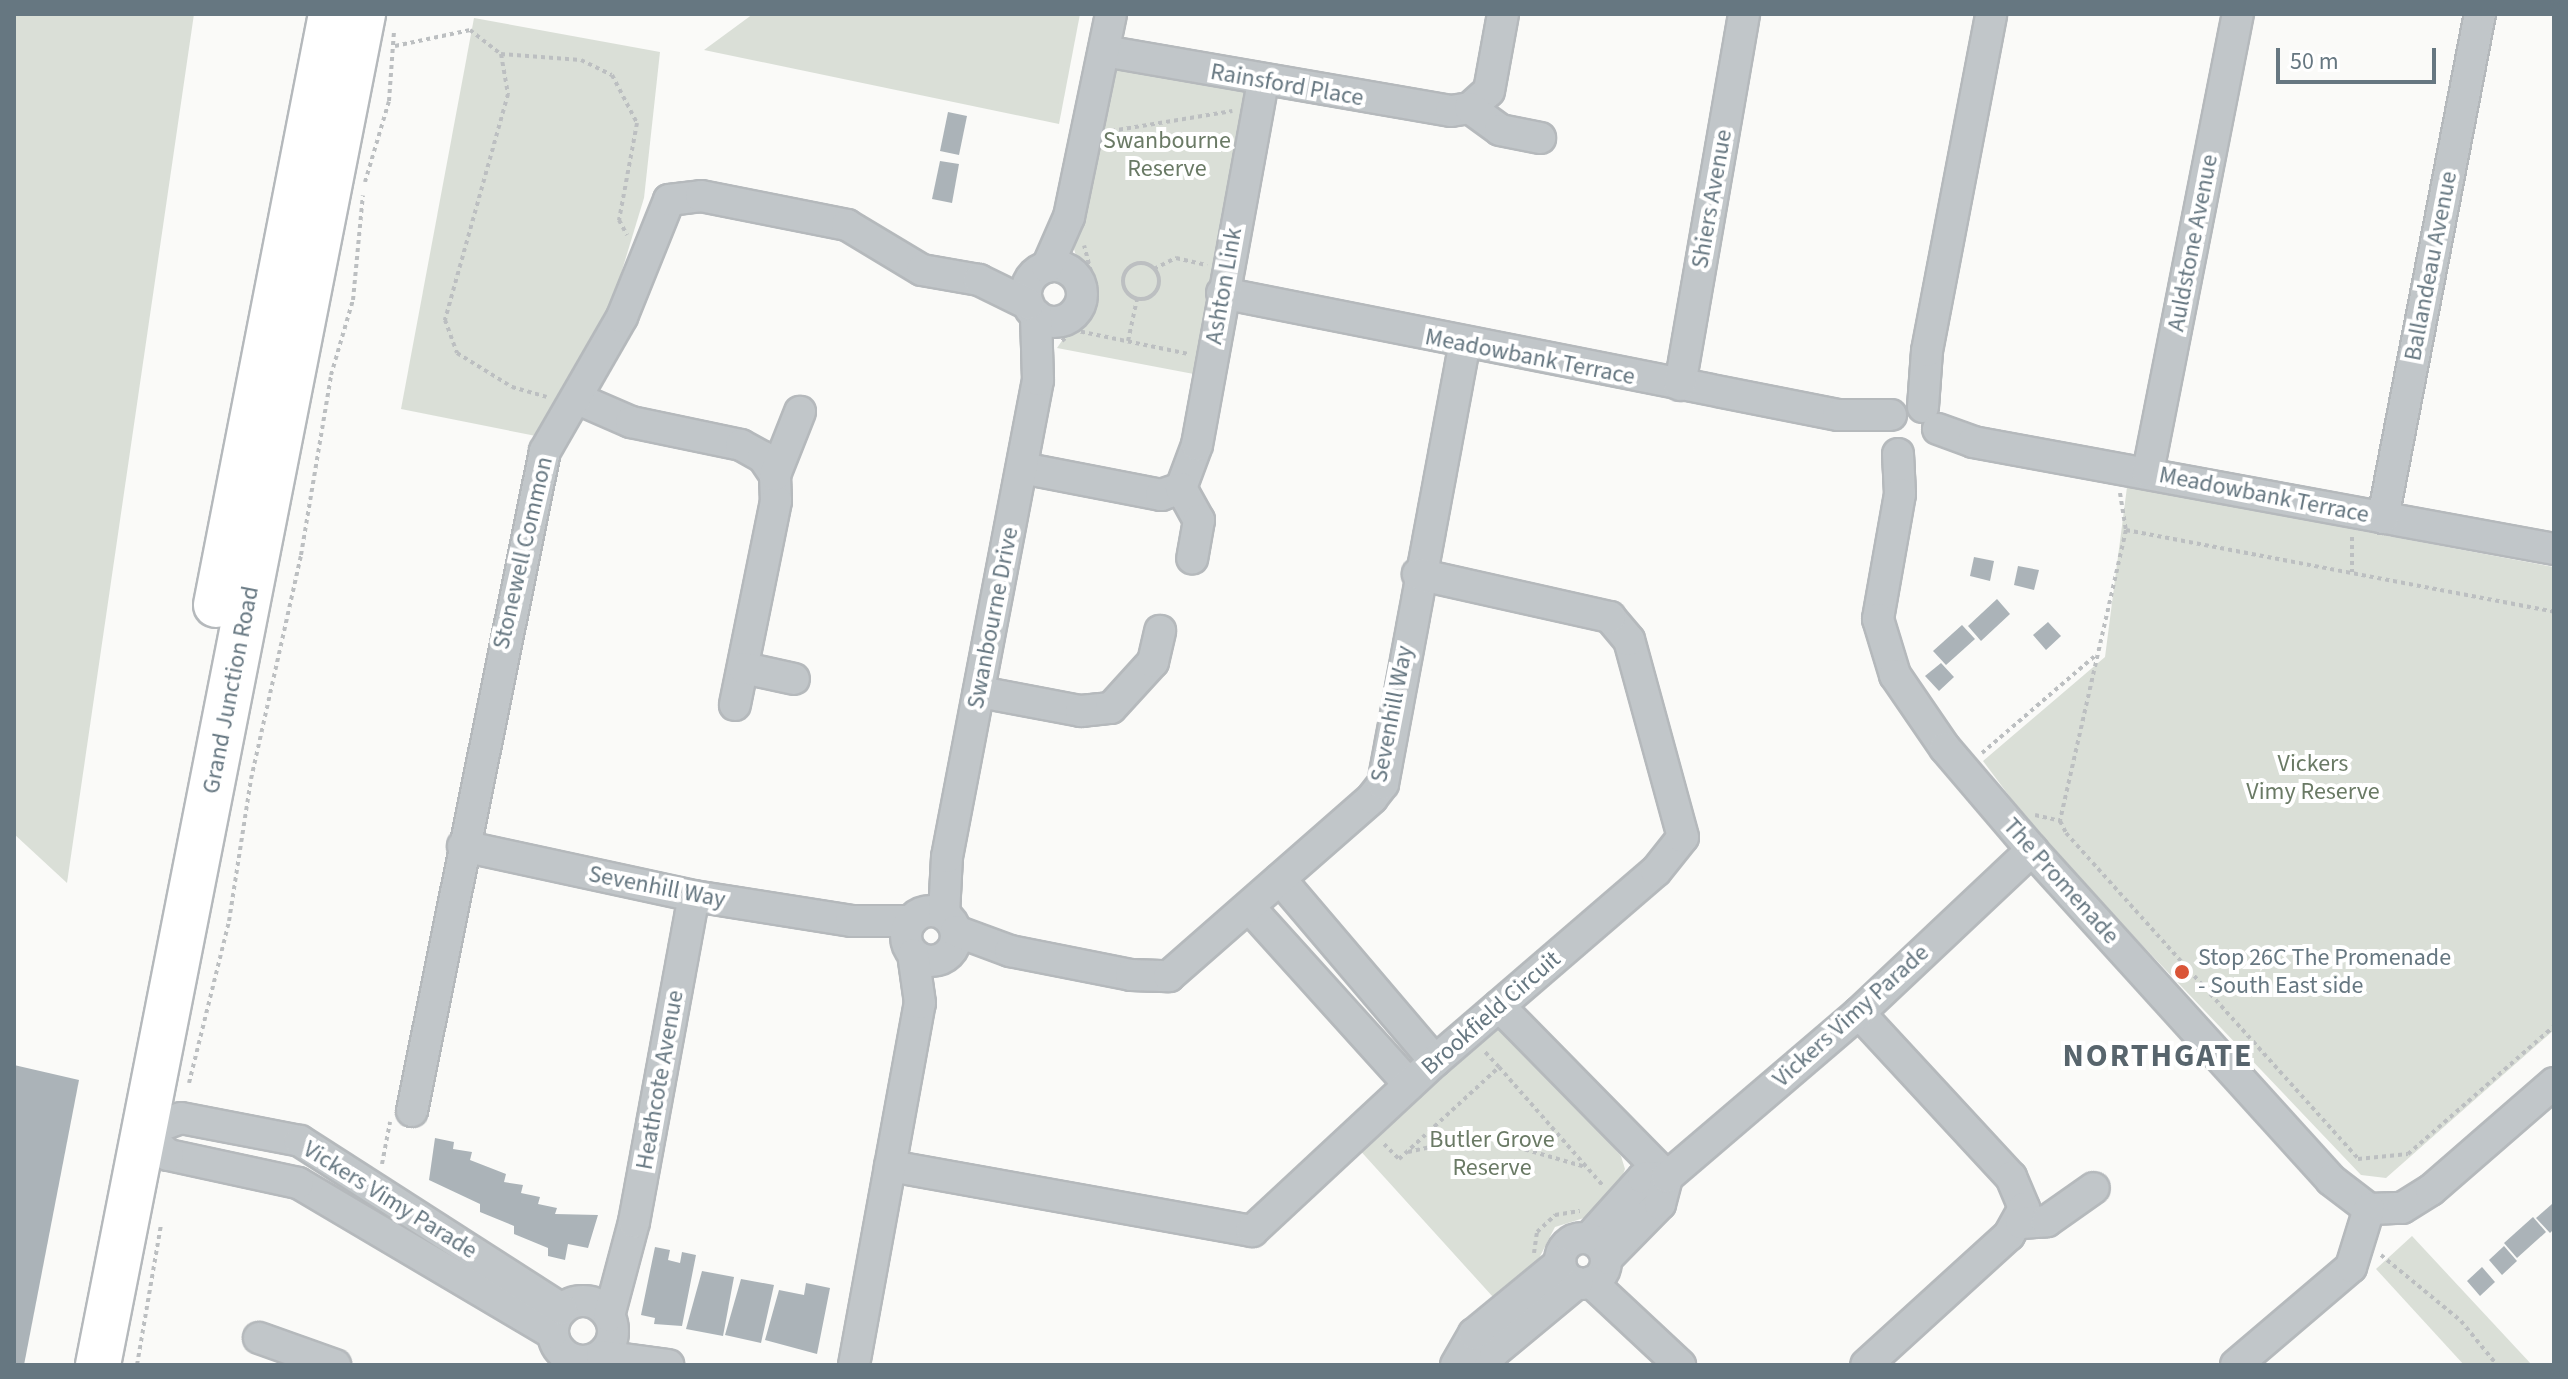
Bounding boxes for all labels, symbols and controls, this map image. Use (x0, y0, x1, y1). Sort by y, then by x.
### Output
scale bar (2280, 32, 2440, 82)
text: 50 m (2290, 44, 2339, 79)
street label: Rainsford Place (1208, 57, 1366, 113)
park label: Swanbourne Reserve (1103, 127, 1231, 183)
street label: Shiers Avenue (1686, 127, 1738, 271)
street label: Auldstone Avenue (2162, 152, 2224, 334)
street label: Ballandeau Avenue (2399, 169, 2463, 363)
street label: Ashton Link (1200, 225, 1248, 347)
street label: Meadowbank Terrace (1423, 323, 1637, 391)
street label: Stonewell Common (487, 454, 559, 652)
street label: Meadowbank Terrace (2157, 461, 2371, 529)
street label: Swanbourne Drive (961, 525, 1025, 711)
street label: Grand Junction Road (197, 584, 265, 796)
street label: Sevenhill Way (1365, 643, 1419, 785)
park label: Vickers Vimy Reserve (2246, 750, 2380, 806)
street label: The Promenade (1997, 812, 2125, 950)
street label: Sevenhill Way (586, 860, 728, 914)
street label: Vickers Vimy Parade (1767, 939, 1935, 1093)
place label: Stop 26C The Promenade - South East side (2198, 944, 2451, 1000)
street label: Brookfield Circuit (1416, 945, 1566, 1081)
marker: Stop 26C The Promenade - South East side (2173, 963, 2191, 981)
street label: Heathcote Avenue (630, 988, 690, 1172)
district label: NORTHGATE (2062, 1037, 2254, 1075)
park label: Butler Grove Reserve (1429, 1126, 1555, 1182)
street label: Vickers Vimy Parade (298, 1135, 482, 1265)

